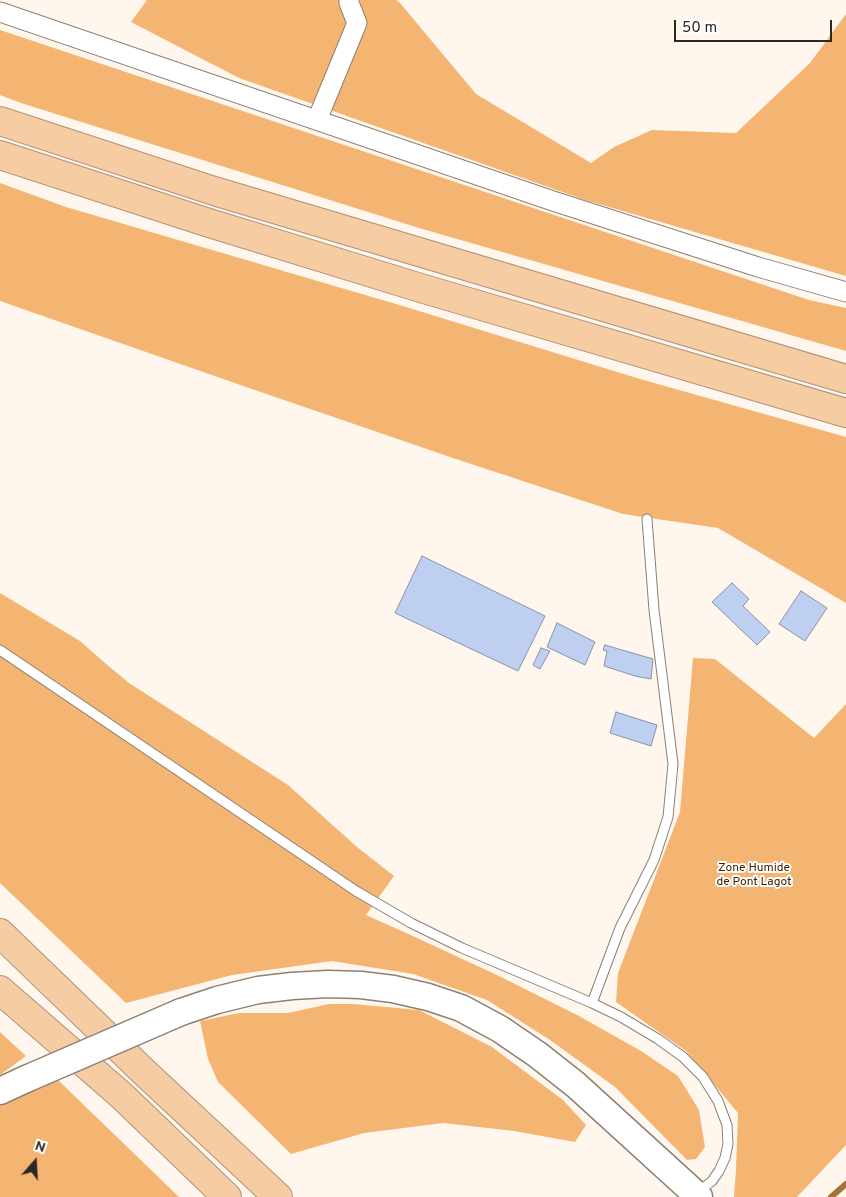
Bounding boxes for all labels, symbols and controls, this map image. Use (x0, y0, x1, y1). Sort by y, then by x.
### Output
scale bar (676, 10, 834, 42)
text: 50 m (682, 19, 717, 38)
park label: Zone Humide de Pont Lagot (716, 862, 792, 890)
north arrow (10, 1137, 60, 1187)
text: N (33, 1138, 48, 1157)

